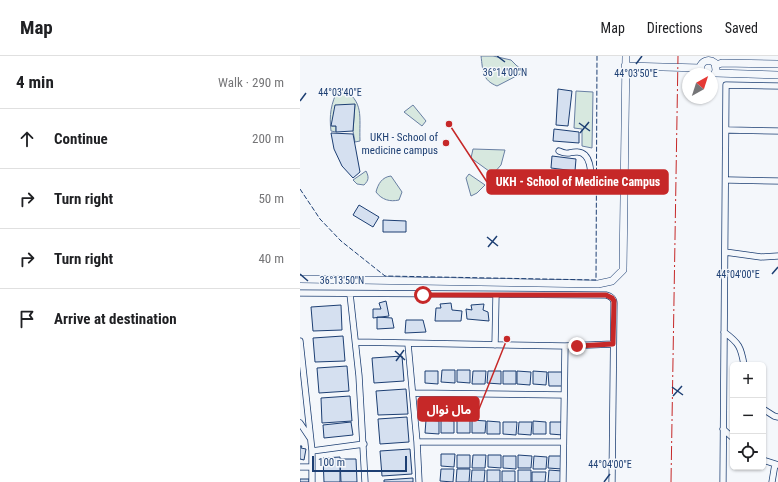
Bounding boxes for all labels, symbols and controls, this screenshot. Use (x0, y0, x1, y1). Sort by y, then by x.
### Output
text: Map (20, 16, 53, 39)
text: Map (601, 20, 625, 36)
text: Directions (647, 20, 703, 36)
text: Saved (725, 20, 758, 36)
text: 36°14'00"N (483, 67, 527, 78)
text: 44°03'50"E (614, 68, 658, 79)
north arrow (682, 68, 718, 104)
text: 4 min (16, 72, 54, 92)
text: Walk · 290 m (218, 75, 284, 90)
text: 44°03'40"E (318, 87, 362, 98)
icon: ahead (16, 128, 38, 150)
text: Continue (54, 130, 108, 148)
text: 200 m (252, 131, 284, 146)
place label: UKH - School of medicine campus (362, 131, 439, 157)
marker: UKH - School of medicine campus (441, 138, 451, 148)
callout: UKH - School of Medicine Campus (487, 170, 668, 194)
text: UKH - School of Medicine Campus (496, 175, 661, 189)
icon: right (16, 188, 38, 210)
text: Turn right (54, 190, 113, 208)
text: 50 m (258, 191, 284, 206)
icon: right (16, 248, 38, 270)
text: Turn right (54, 250, 113, 268)
text: 40 m (258, 251, 284, 266)
text: 44°04'00"E (716, 269, 760, 280)
text: 36°13'50"N (320, 275, 364, 286)
route start (414, 286, 432, 304)
icon: arrive (16, 308, 38, 330)
text: Arrive at destination (54, 310, 177, 328)
route end (568, 337, 586, 355)
map controls (730, 362, 766, 470)
button: + (730, 362, 766, 398)
callout: مال نوال (418, 397, 479, 421)
button: − (730, 398, 766, 434)
text: مال نوال (427, 403, 471, 417)
button: locate (730, 434, 766, 470)
scale bar (312, 454, 407, 473)
text: 100 m (318, 456, 345, 469)
text: 44°04'00"E (588, 459, 632, 470)

